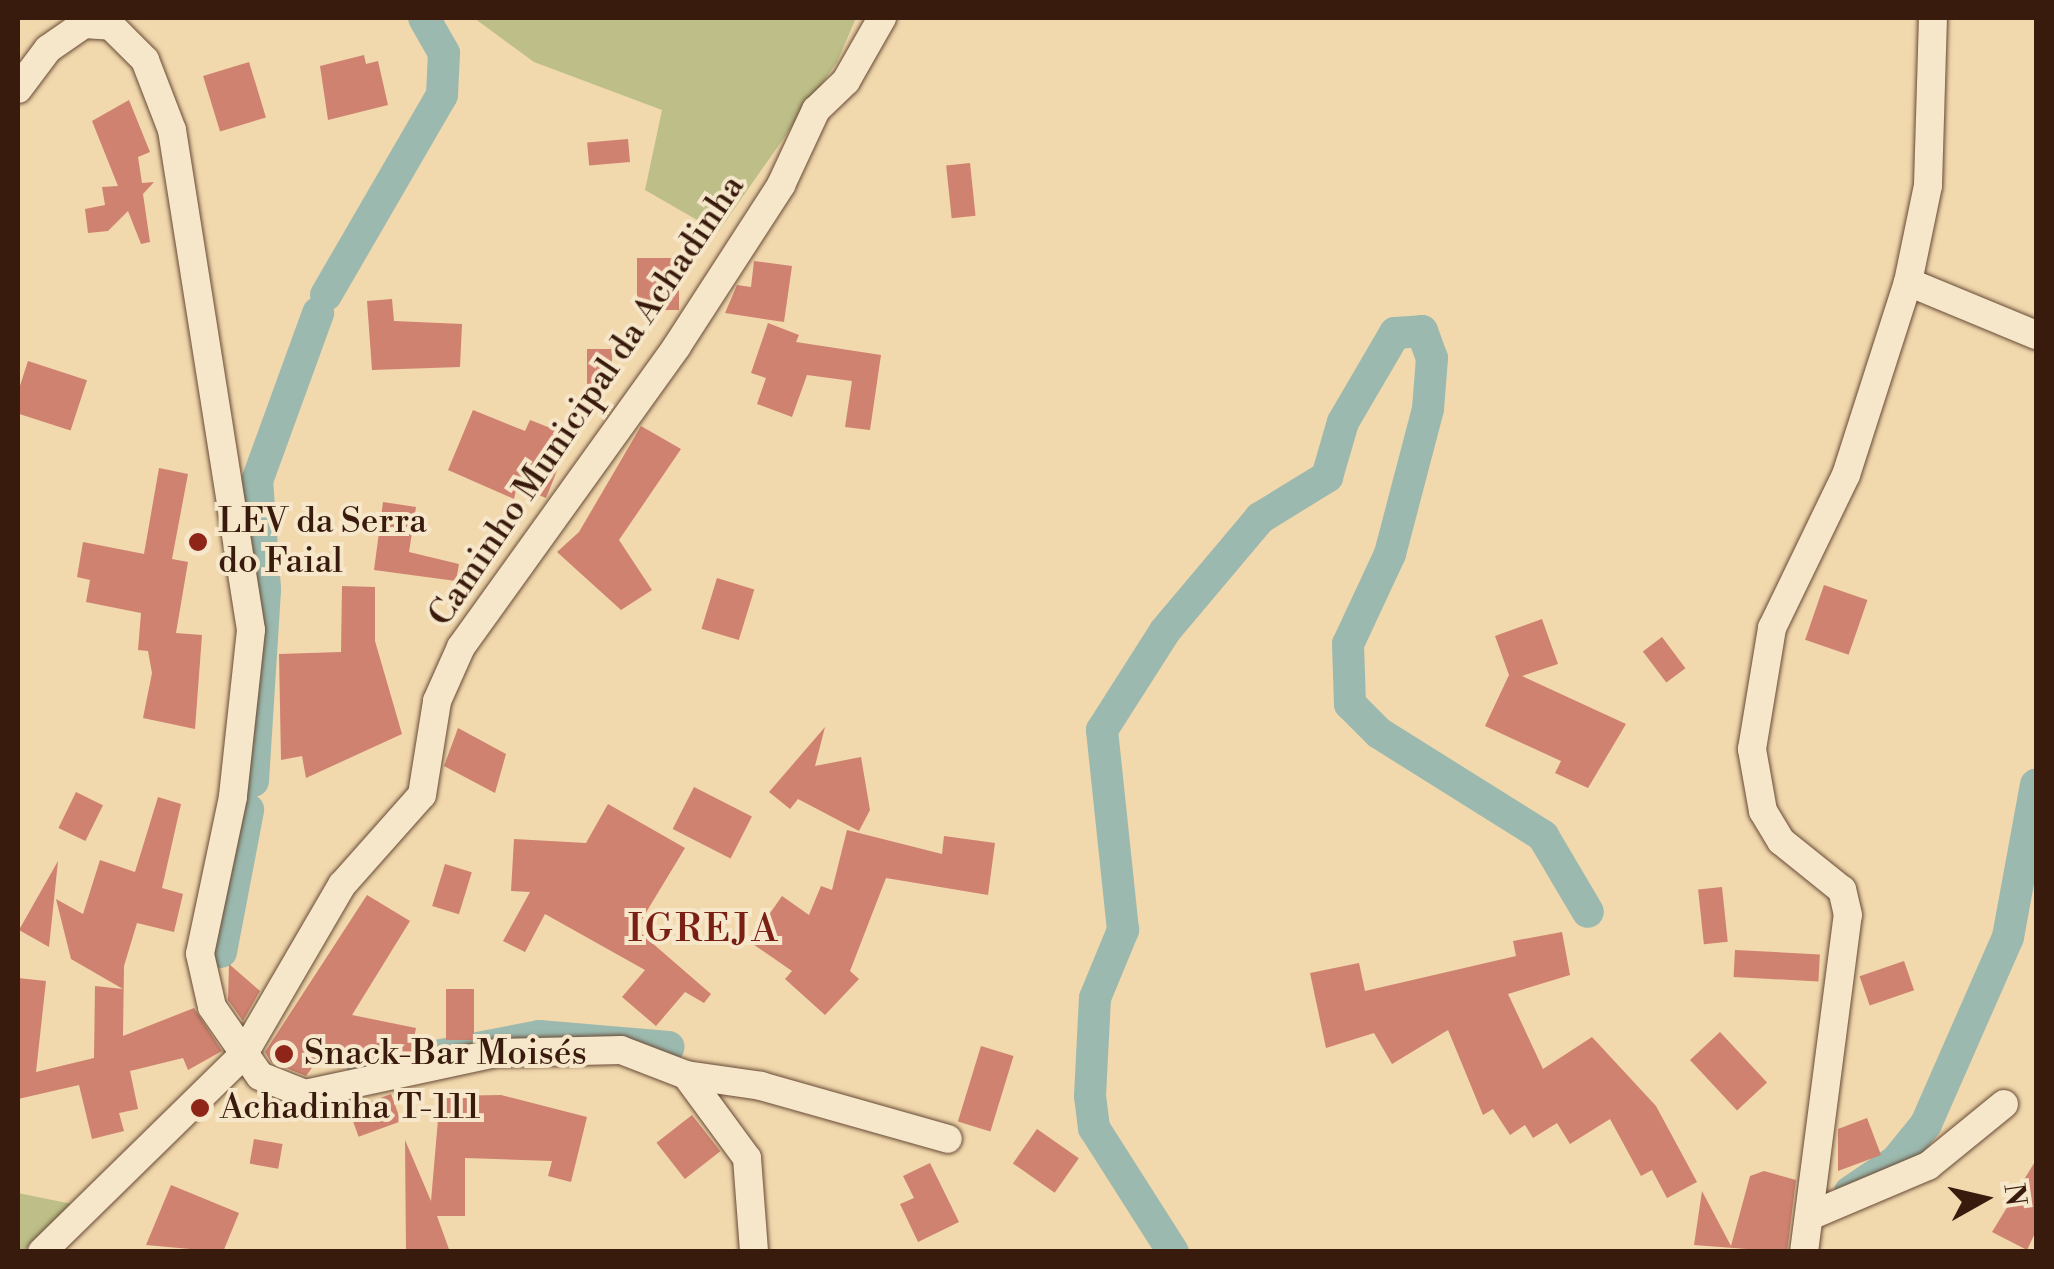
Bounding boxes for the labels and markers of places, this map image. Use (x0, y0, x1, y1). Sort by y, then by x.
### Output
place label: LEV da Serra do Faial (218, 501, 427, 583)
marker: LEV da Serra do Faial (187, 531, 209, 553)
place label: Snack-Bar Moisés (304, 1033, 587, 1075)
marker: Snack-Bar Moisés (273, 1043, 295, 1065)
place label: Achadinha T-111 (220, 1087, 480, 1129)
marker: Achadinha T-111 (189, 1097, 211, 1119)

